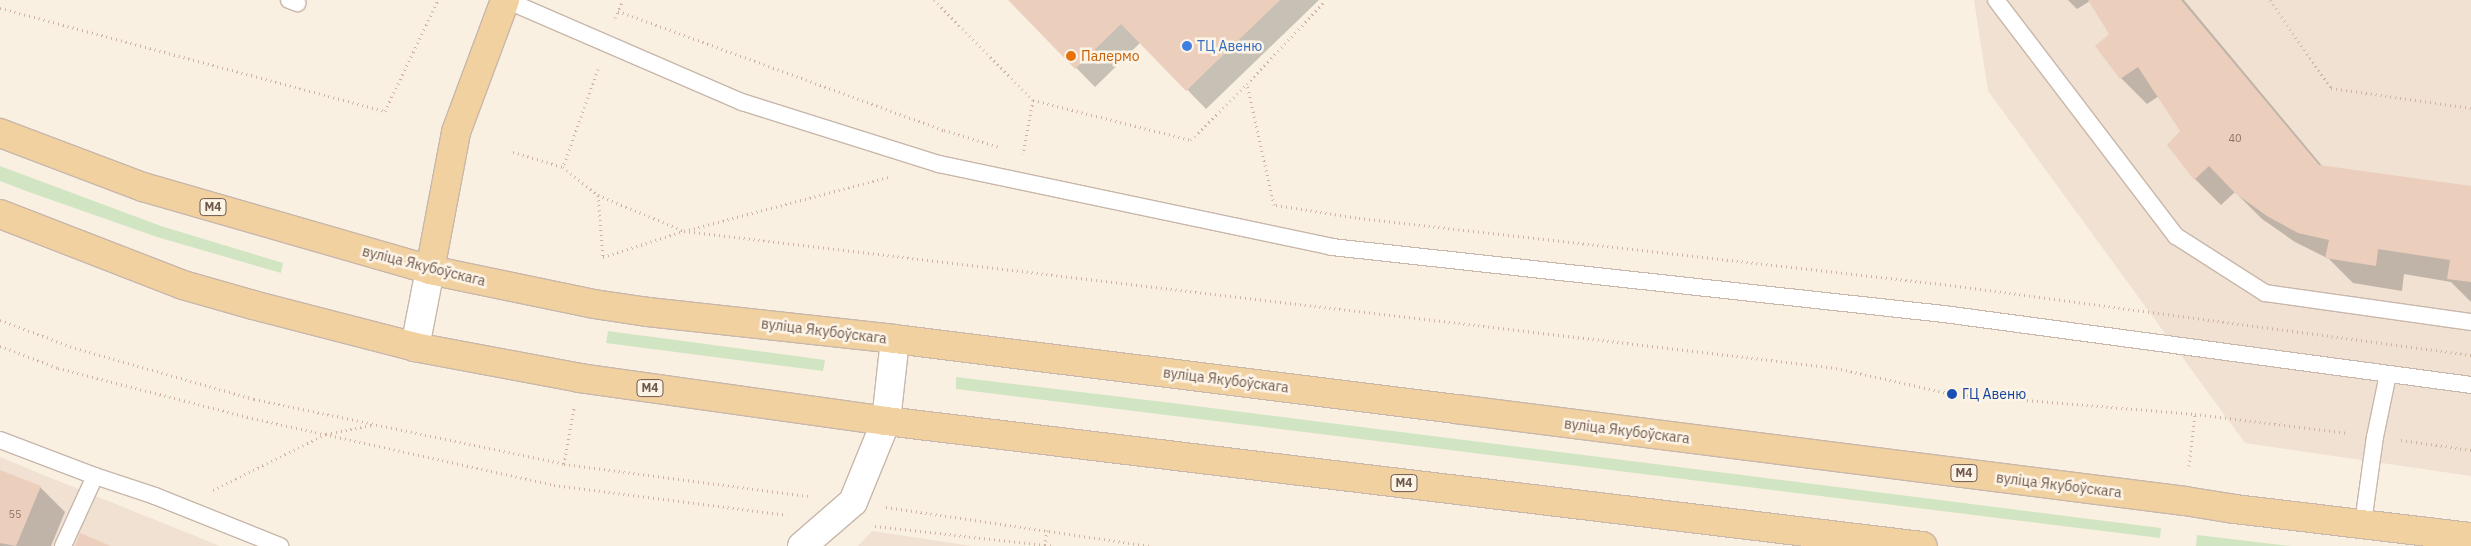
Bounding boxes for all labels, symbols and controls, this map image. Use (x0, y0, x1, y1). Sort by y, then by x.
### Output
place label: ТЦ Авеню (1197, 38, 1262, 54)
marker: ТЦ Авеню (1181, 40, 1193, 52)
place label: Палермо (1081, 48, 1140, 64)
marker: Палермо (1065, 50, 1077, 62)
house number: 40 (2228, 131, 2242, 145)
road number: М4 (199, 198, 227, 216)
street label: вуліца Якубоўскага (361, 243, 487, 289)
street label: вуліца Якубоўскага (760, 315, 888, 347)
street label: вуліца Якубоўскага (1162, 364, 1290, 396)
road number: М4 (636, 378, 664, 398)
place label: ГЦ Авеню (1962, 386, 2026, 402)
marker: ГЦ Авеню (1946, 388, 1958, 400)
street label: вуліца Якубоўскага (1563, 415, 1691, 447)
road number: М4 (1950, 463, 1978, 482)
street label: вуліца Якубоўскага (1995, 469, 2123, 501)
road number: М4 (1390, 473, 1418, 492)
house number: 55 (8, 507, 22, 521)

